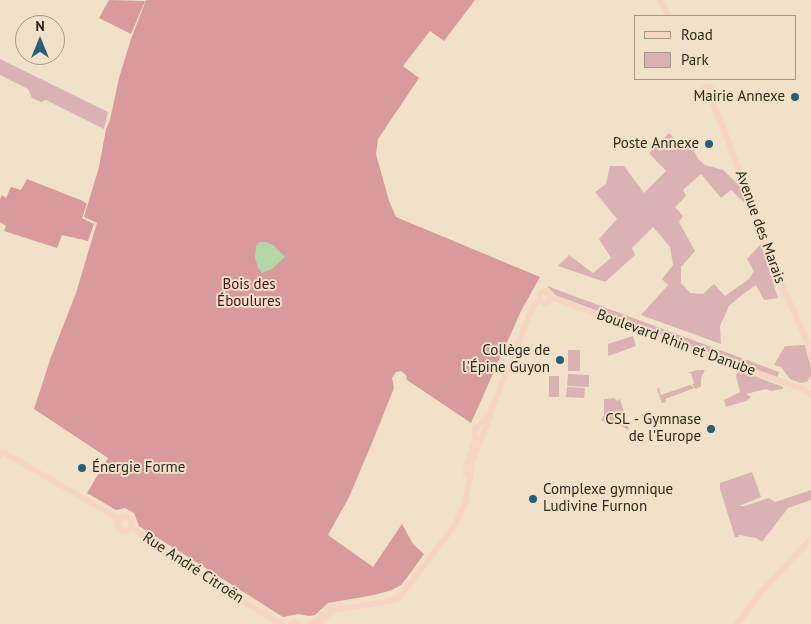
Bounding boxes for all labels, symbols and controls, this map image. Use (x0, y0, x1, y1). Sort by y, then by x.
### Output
north arrow (15, 15, 65, 65)
legend (634, 15, 796, 80)
text: N (35, 17, 45, 35)
text: Road (681, 25, 713, 44)
text: Park (681, 50, 709, 69)
place label: Mairie Annexe (693, 88, 785, 106)
marker: Mairie Annexe (789, 91, 801, 103)
place label: Poste Annexe (613, 135, 699, 153)
marker: Poste Annexe (703, 138, 715, 150)
street label: Avenue des Marais (731, 168, 789, 286)
park label: Bois des Éboulures (217, 276, 281, 311)
street label: Boulevard Rhin et Danube (594, 306, 758, 380)
place label: Collège de l'Épine Guyon (462, 342, 550, 377)
marker: Collège de l'Épine Guyon (554, 354, 566, 366)
place label: CSL - Gymnase de l'Europe (605, 411, 701, 446)
marker: CSL - Gymnase de l'Europe (705, 423, 717, 435)
place label: Énergie Forme (92, 459, 185, 477)
marker: Énergie Forme (76, 462, 88, 474)
place label: Complexe gymnique Ludivine Furnon (543, 481, 673, 516)
marker: Complexe gymnique Ludivine Furnon (527, 493, 539, 505)
street label: Rue André Citroën (139, 529, 247, 607)

